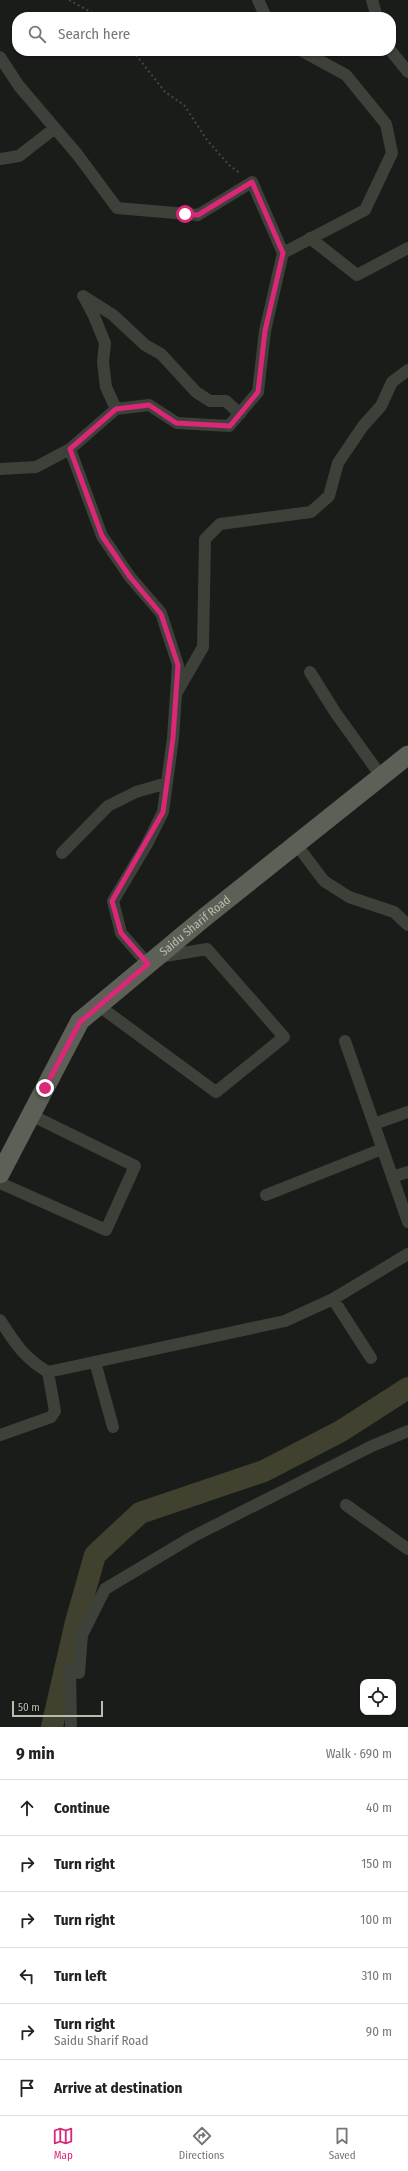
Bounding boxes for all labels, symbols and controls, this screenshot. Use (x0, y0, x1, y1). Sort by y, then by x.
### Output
search box (12, 12, 396, 56)
icon: search (26, 23, 48, 45)
text: Search here (58, 25, 130, 43)
route start (176, 205, 194, 223)
street label: Saidu Sharif Road (157, 893, 233, 959)
route end (36, 1079, 54, 1097)
map controls (360, 1679, 396, 1715)
button: locate (360, 1679, 396, 1715)
scale bar (12, 1699, 103, 1718)
text: 50 m (18, 1701, 40, 1714)
text: 9 min (16, 1743, 55, 1764)
text: Walk · 690 m (326, 1746, 392, 1761)
icon: ahead (16, 1797, 38, 1819)
text: Continue (54, 1799, 110, 1817)
text: 40 m (366, 1800, 392, 1815)
icon: right (16, 1853, 38, 1875)
text: Turn right (54, 1855, 115, 1873)
text: 150 m (361, 1856, 392, 1871)
icon: right (16, 1909, 38, 1931)
text: Turn right (54, 1911, 115, 1929)
text: 100 m (360, 1912, 392, 1927)
icon: left (16, 1965, 38, 1987)
text: Turn left (54, 1967, 107, 1985)
text: 310 m (362, 1968, 392, 1983)
text: Turn right (54, 2015, 115, 2033)
icon: right (16, 2021, 38, 2043)
text: 90 m (366, 2024, 392, 2039)
text: Saidu Sharif Road (54, 2033, 148, 2048)
icon: arrive (16, 2077, 38, 2099)
text: Arrive at destination (54, 2079, 182, 2097)
tab: Map (52, 2125, 74, 2162)
tab: Directions (179, 2125, 224, 2162)
tab: Saved (329, 2125, 356, 2162)

